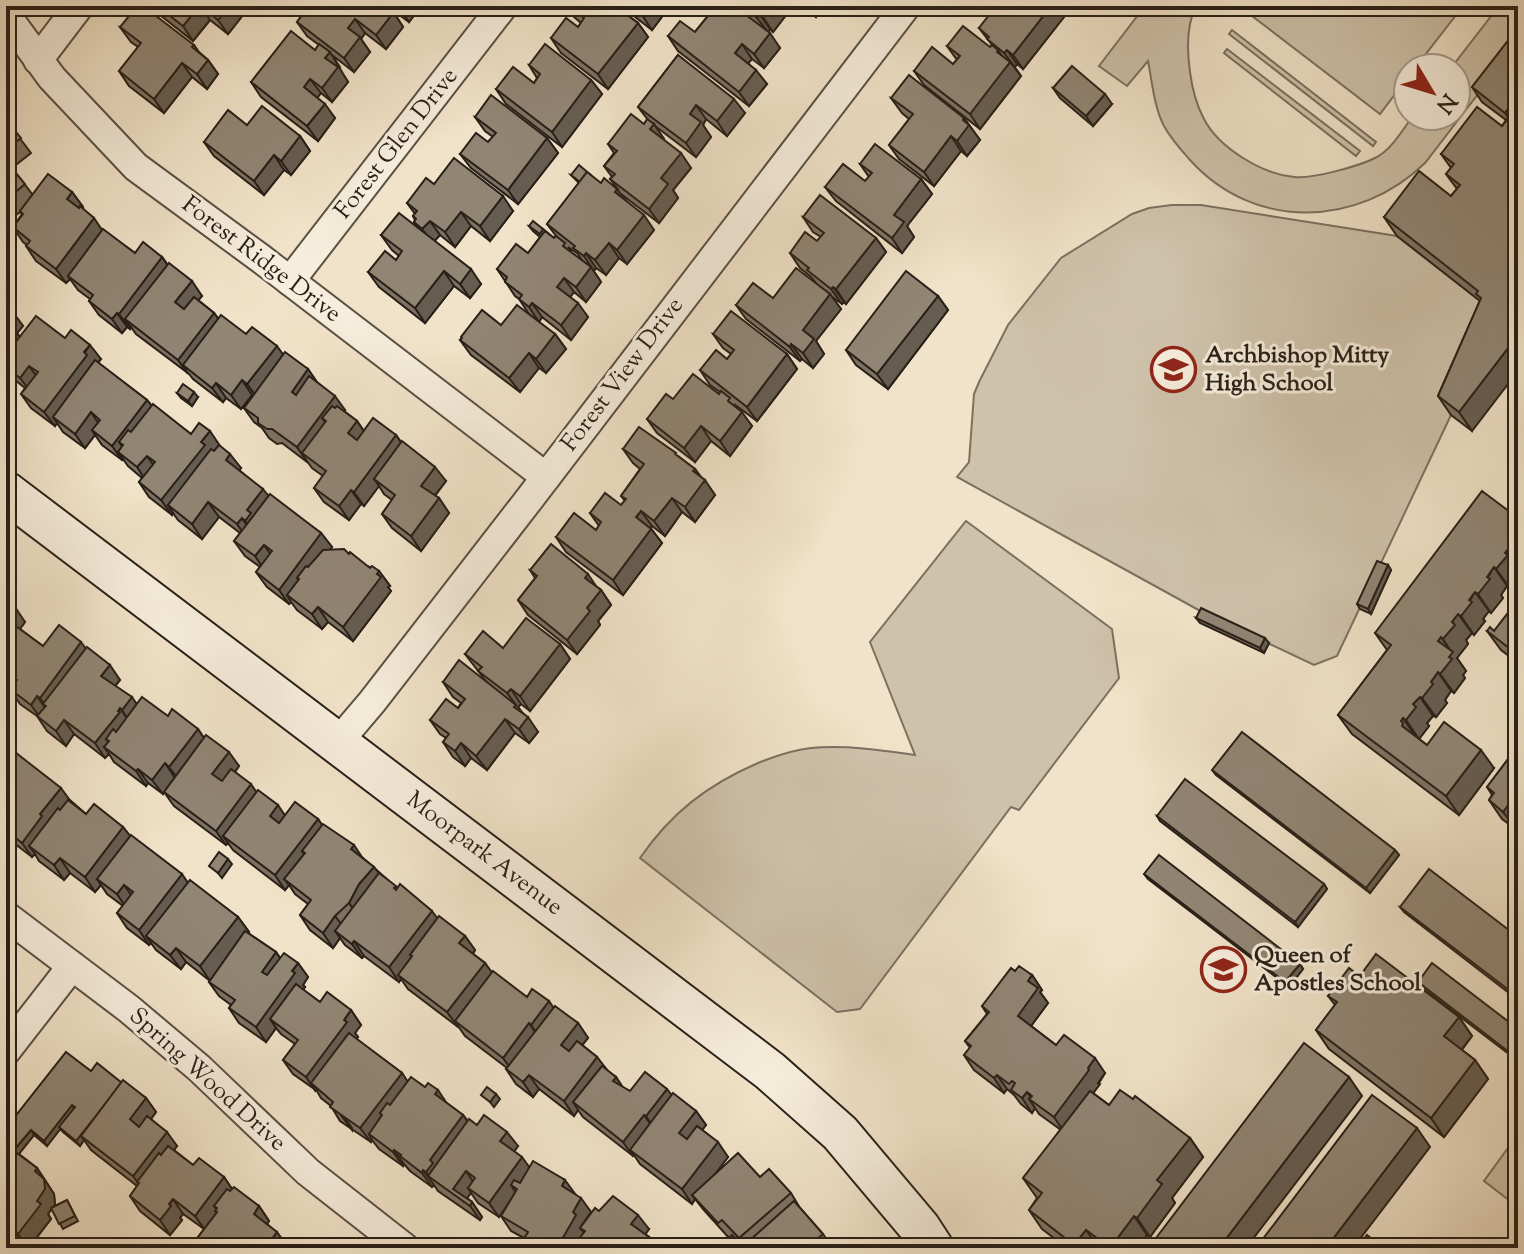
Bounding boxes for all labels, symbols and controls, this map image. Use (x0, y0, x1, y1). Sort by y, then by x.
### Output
north arrow (1392, 52, 1472, 132)
street label: Forest Glen Drive (327, 61, 467, 227)
text: N (1427, 86, 1463, 120)
street label: Forest Ridge Drive (174, 189, 348, 331)
street label: Forest View Drive (554, 291, 692, 459)
place label: Archbishop Mitty High School (1205, 339, 1389, 401)
school or university icon: Archbishop Mitty High School (1150, 346, 1198, 394)
street label: Moorpark Avenue (399, 784, 569, 924)
place label: Queen of Apostles School (1254, 939, 1422, 1001)
school or university icon: Queen of Apostles School (1199, 946, 1247, 994)
street label: Spring Wood Drive (121, 1000, 293, 1160)

